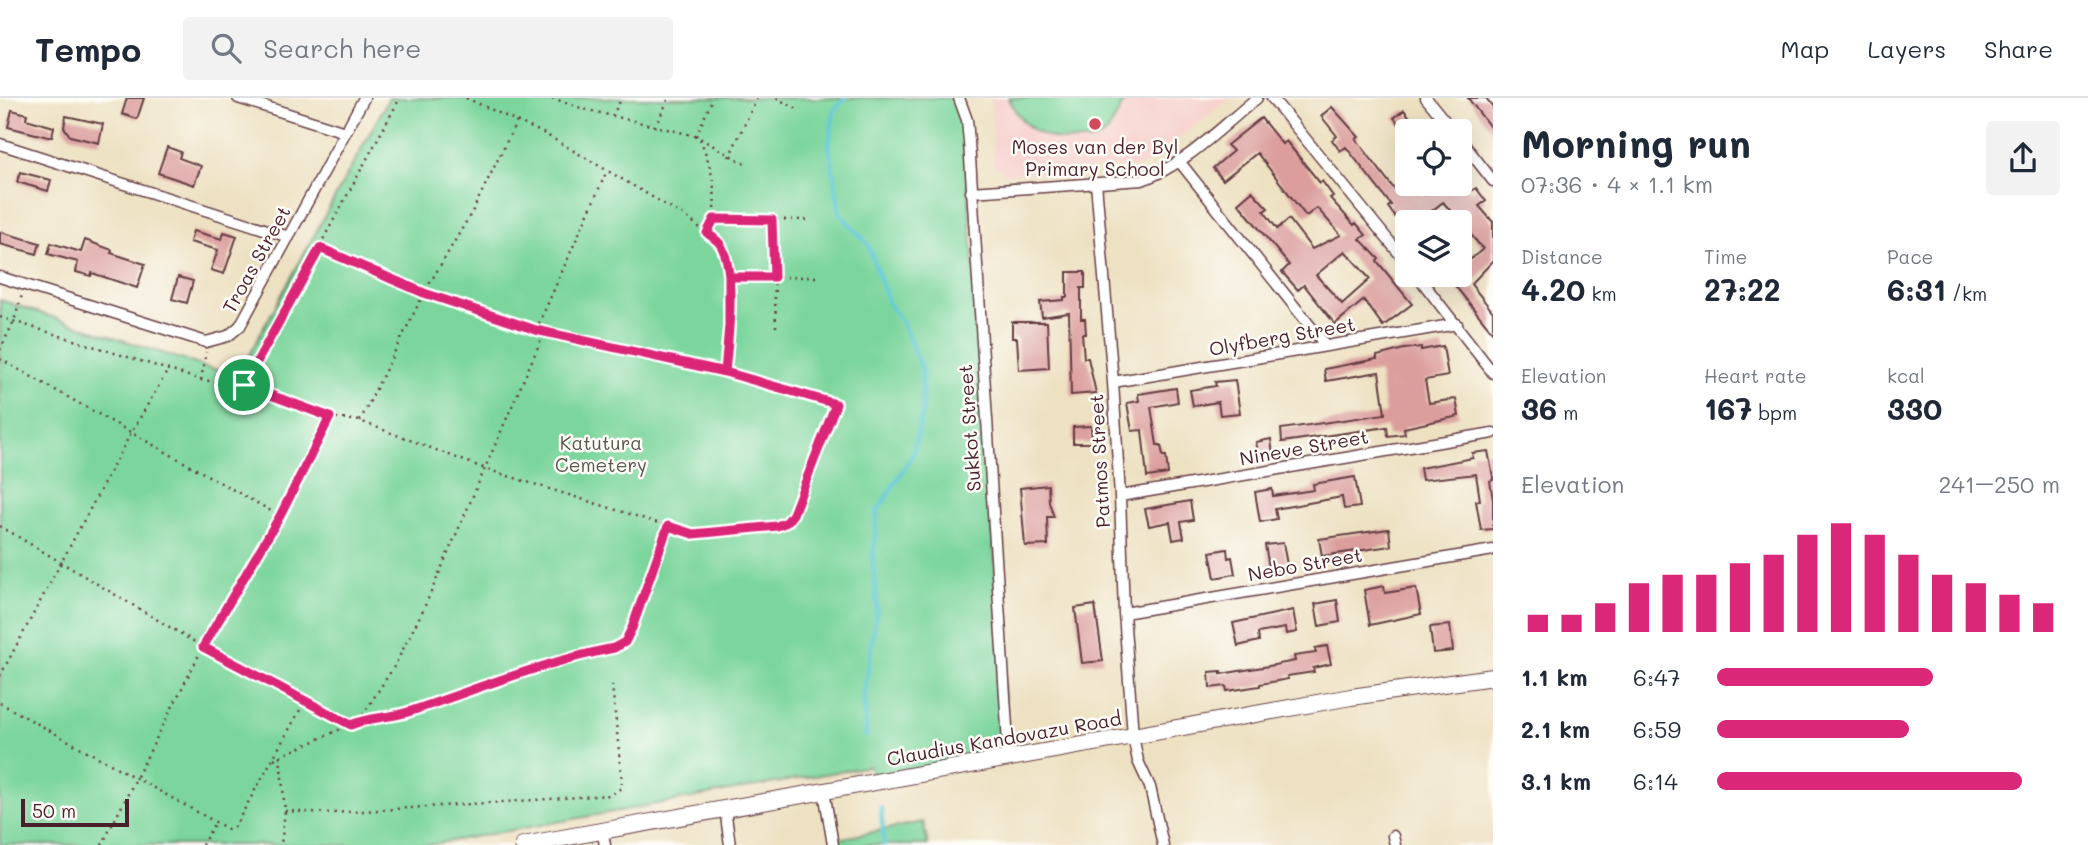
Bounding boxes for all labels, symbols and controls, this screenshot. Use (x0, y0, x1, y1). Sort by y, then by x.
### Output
search box (183, 17, 673, 80)
text: Tempo (35, 27, 141, 70)
icon: search (207, 29, 245, 67)
text: Search here (263, 31, 421, 65)
text: Map (1781, 33, 1829, 64)
text: Layers (1867, 33, 1946, 64)
text: Share (1984, 33, 2053, 64)
marker: Moses van der Byl Primary School (1087, 116, 1103, 132)
text: Morning run (1521, 118, 1751, 168)
map controls (1395, 119, 1472, 287)
button: locate (1395, 119, 1472, 196)
button: share (1986, 121, 2060, 195)
place label: Moses van der Byl Primary School (1011, 134, 1179, 181)
text: 07:36 · 4 × 1.1 km (1521, 169, 1713, 199)
street label: Troas Street (216, 201, 296, 317)
button: layers (1395, 210, 1472, 287)
text: Distance (1521, 244, 1603, 269)
text: Time (1704, 244, 1747, 269)
text: Pace (1887, 244, 1933, 269)
text: 4.20 (1521, 269, 1585, 309)
text: 27:22 (1704, 269, 1781, 309)
text: 6:31 (1887, 269, 1946, 309)
text: km (1585, 281, 1617, 306)
text: /km (1946, 281, 1987, 306)
street label: Olyfberg Street (1207, 311, 1357, 361)
pin (214, 355, 274, 415)
text: Elevation (1521, 363, 1606, 388)
text: Heart rate (1704, 363, 1807, 388)
text: kcal (1887, 363, 1925, 388)
street label: Sukkot Street (952, 364, 986, 492)
icon: arrive (225, 366, 263, 404)
text: 36 (1521, 388, 1557, 428)
text: 167 (1704, 388, 1752, 428)
text: 330 (1887, 388, 1942, 428)
street label: Patmos Street (1083, 393, 1115, 529)
text: m (1557, 400, 1578, 425)
text: bpm (1752, 400, 1797, 425)
street label: Nineve Street (1238, 423, 1370, 471)
park label: Katutura Cemetery (555, 430, 647, 477)
text: Elevation (1521, 469, 1624, 499)
text: 241–250 m (1938, 469, 2060, 499)
street label: Nebo Street (1246, 542, 1364, 586)
text: 1.1 km (1521, 662, 1587, 692)
text: 6:47 (1633, 662, 1680, 692)
street label: Claudius Kandovazu Road (885, 705, 1123, 771)
text: 2.1 km (1521, 714, 1590, 744)
text: 6:59 (1633, 714, 1681, 744)
text: 3.1 km (1521, 766, 1591, 796)
text: 6:14 (1633, 766, 1678, 796)
scale bar (21, 796, 130, 828)
text: 50 m (32, 798, 76, 823)

